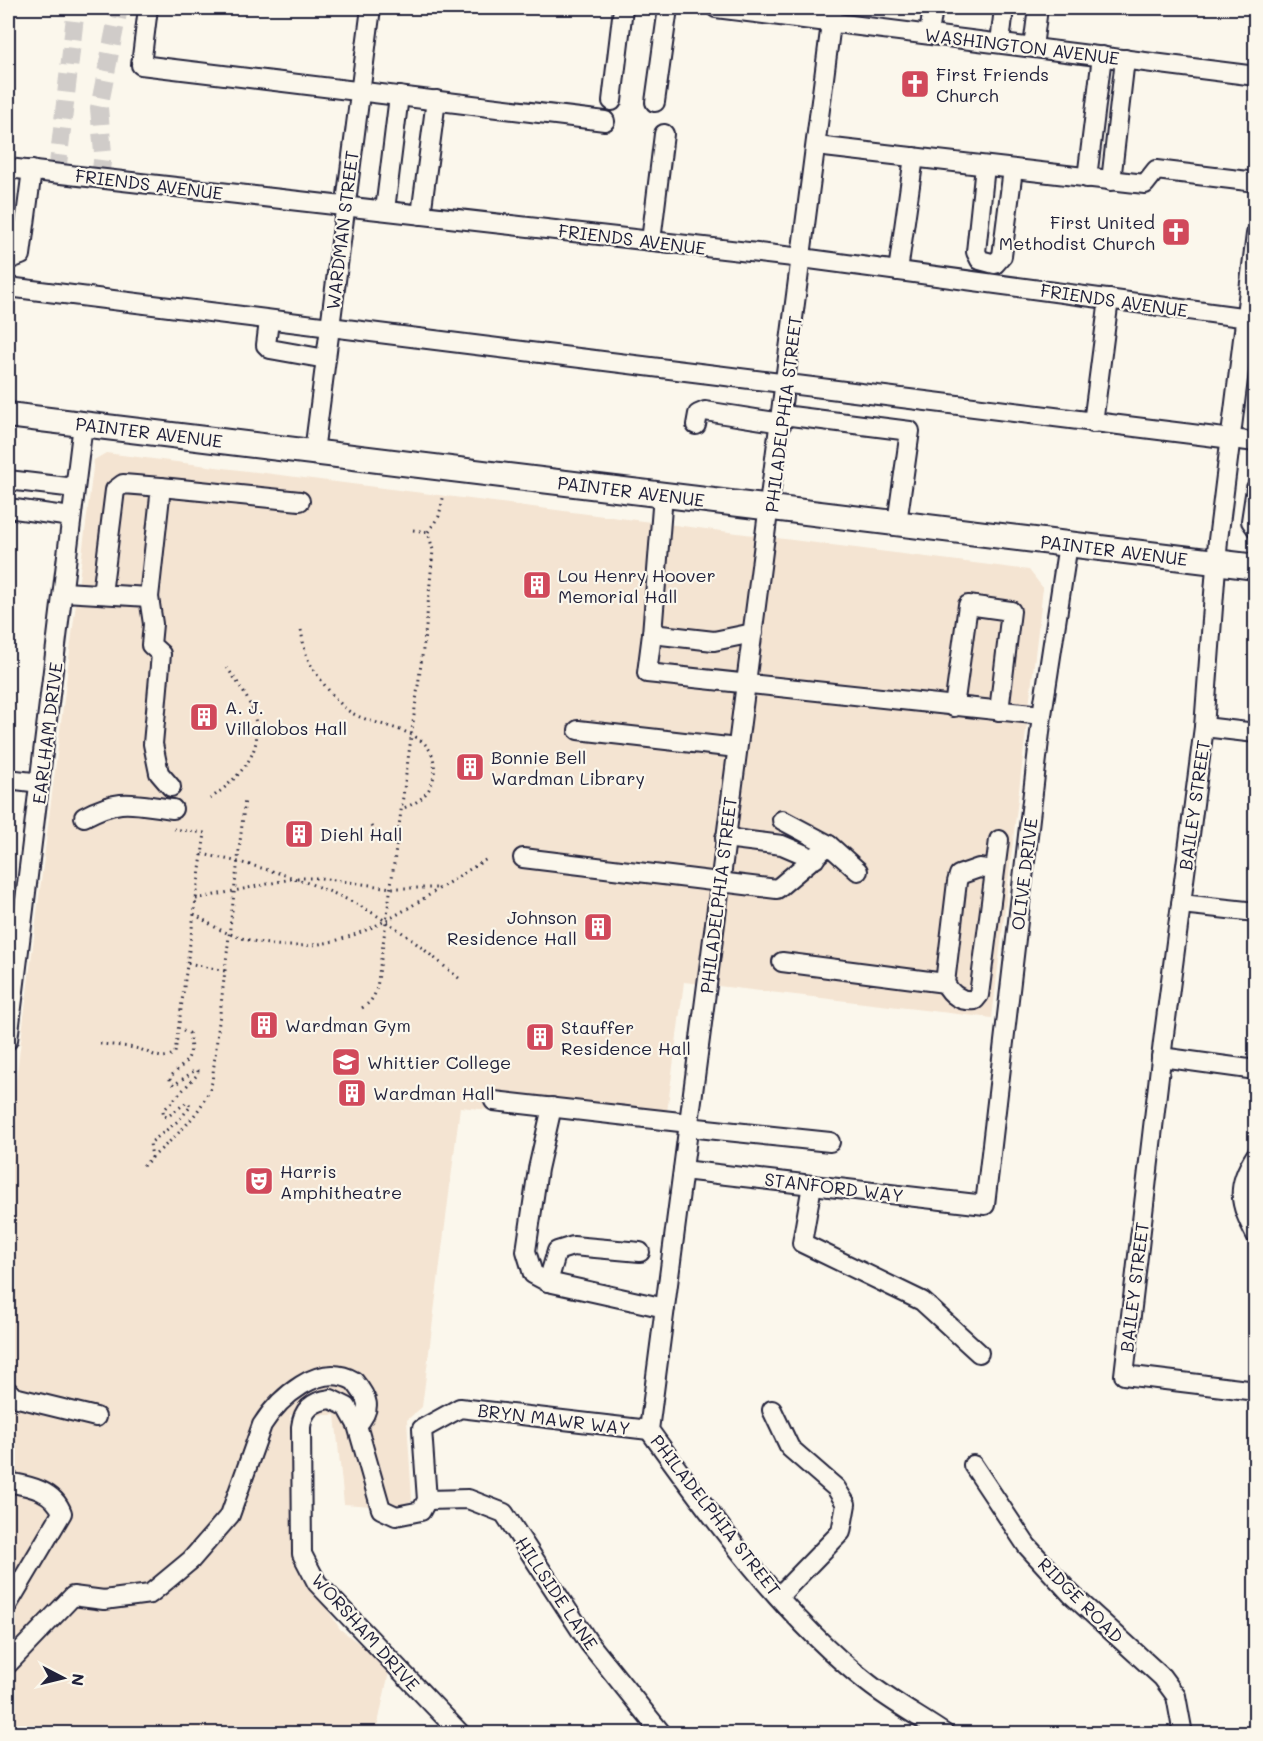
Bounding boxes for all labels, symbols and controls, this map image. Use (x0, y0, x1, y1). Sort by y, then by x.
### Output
street label: WASHINGTON AVENUE (923, 22, 1121, 70)
place label: First Friends Church (936, 62, 1049, 107)
church icon: First Friends Church (899, 68, 931, 100)
street label: WARDMAN STREET (320, 149, 364, 311)
street label: FRIENDS AVENUE (74, 163, 224, 205)
place label: First United Methodist Church (999, 210, 1155, 255)
church icon: First United Methodist Church (1160, 216, 1192, 248)
street label: FRIENDS AVENUE (557, 218, 707, 260)
street label: FRIENDS AVENUE (1039, 278, 1189, 322)
street label: PHILADELPHIA STREET (759, 314, 807, 514)
street label: PAINTER AVENUE (74, 411, 224, 453)
street label: PAINTER AVENUE (556, 470, 706, 512)
street label: PAINTER AVENUE (1039, 529, 1189, 571)
place label: Lou Henry Hoover Memorial Hall (558, 563, 716, 608)
building icon: Lou Henry Hoover Memorial Hall (521, 569, 553, 601)
street label: EARLHAM DRIVE (26, 661, 68, 805)
place label: A. J. Villalobos Hall (225, 695, 347, 740)
building icon: A. J. Villalobos Hall (188, 701, 220, 733)
street label: BAILEY STREET (1173, 738, 1215, 872)
place label: Bonnie Bell Wardman Library (491, 745, 645, 790)
building icon: Bonnie Bell Wardman Library (454, 751, 486, 783)
street label: PHILADELPHIA STREET (694, 795, 742, 995)
street label: OLIVE DRIVE (1005, 816, 1043, 932)
building icon: Diehl Hall (283, 818, 315, 850)
place label: Diehl Hall (320, 822, 403, 846)
place label: Johnson Residence Hall (447, 905, 577, 950)
building icon: Johnson Residence Hall (582, 911, 614, 943)
building icon: Wardman Gym (248, 1009, 280, 1041)
place label: Wardman Gym (285, 1013, 411, 1037)
place label: Stauffer Residence Hall (561, 1015, 691, 1060)
building icon: Stauffer Residence Hall (524, 1021, 556, 1053)
school or university icon: Whittier College (330, 1046, 362, 1078)
place label: Whittier College (367, 1050, 511, 1074)
building icon: Wardman Hall (336, 1077, 368, 1109)
place label: Wardman Hall (373, 1081, 495, 1105)
place label: Harris Amphitheatre (280, 1159, 402, 1204)
theatre icon: Harris Amphitheatre (243, 1165, 275, 1197)
street label: STANFORD WAY (763, 1167, 905, 1207)
street label: BAILEY STREET (1114, 1220, 1154, 1354)
street label: BRYN MAWR WAY (476, 1398, 632, 1440)
street label: PHILADELPHIA STREET (646, 1430, 786, 1600)
street label: HILLSIDE LANE (510, 1532, 604, 1654)
street label: RIDGE ROAD (1033, 1552, 1129, 1648)
street label: WORSHAM DRIVE (307, 1568, 425, 1696)
north arrow (33, 1648, 93, 1708)
text: N (67, 1673, 90, 1687)

